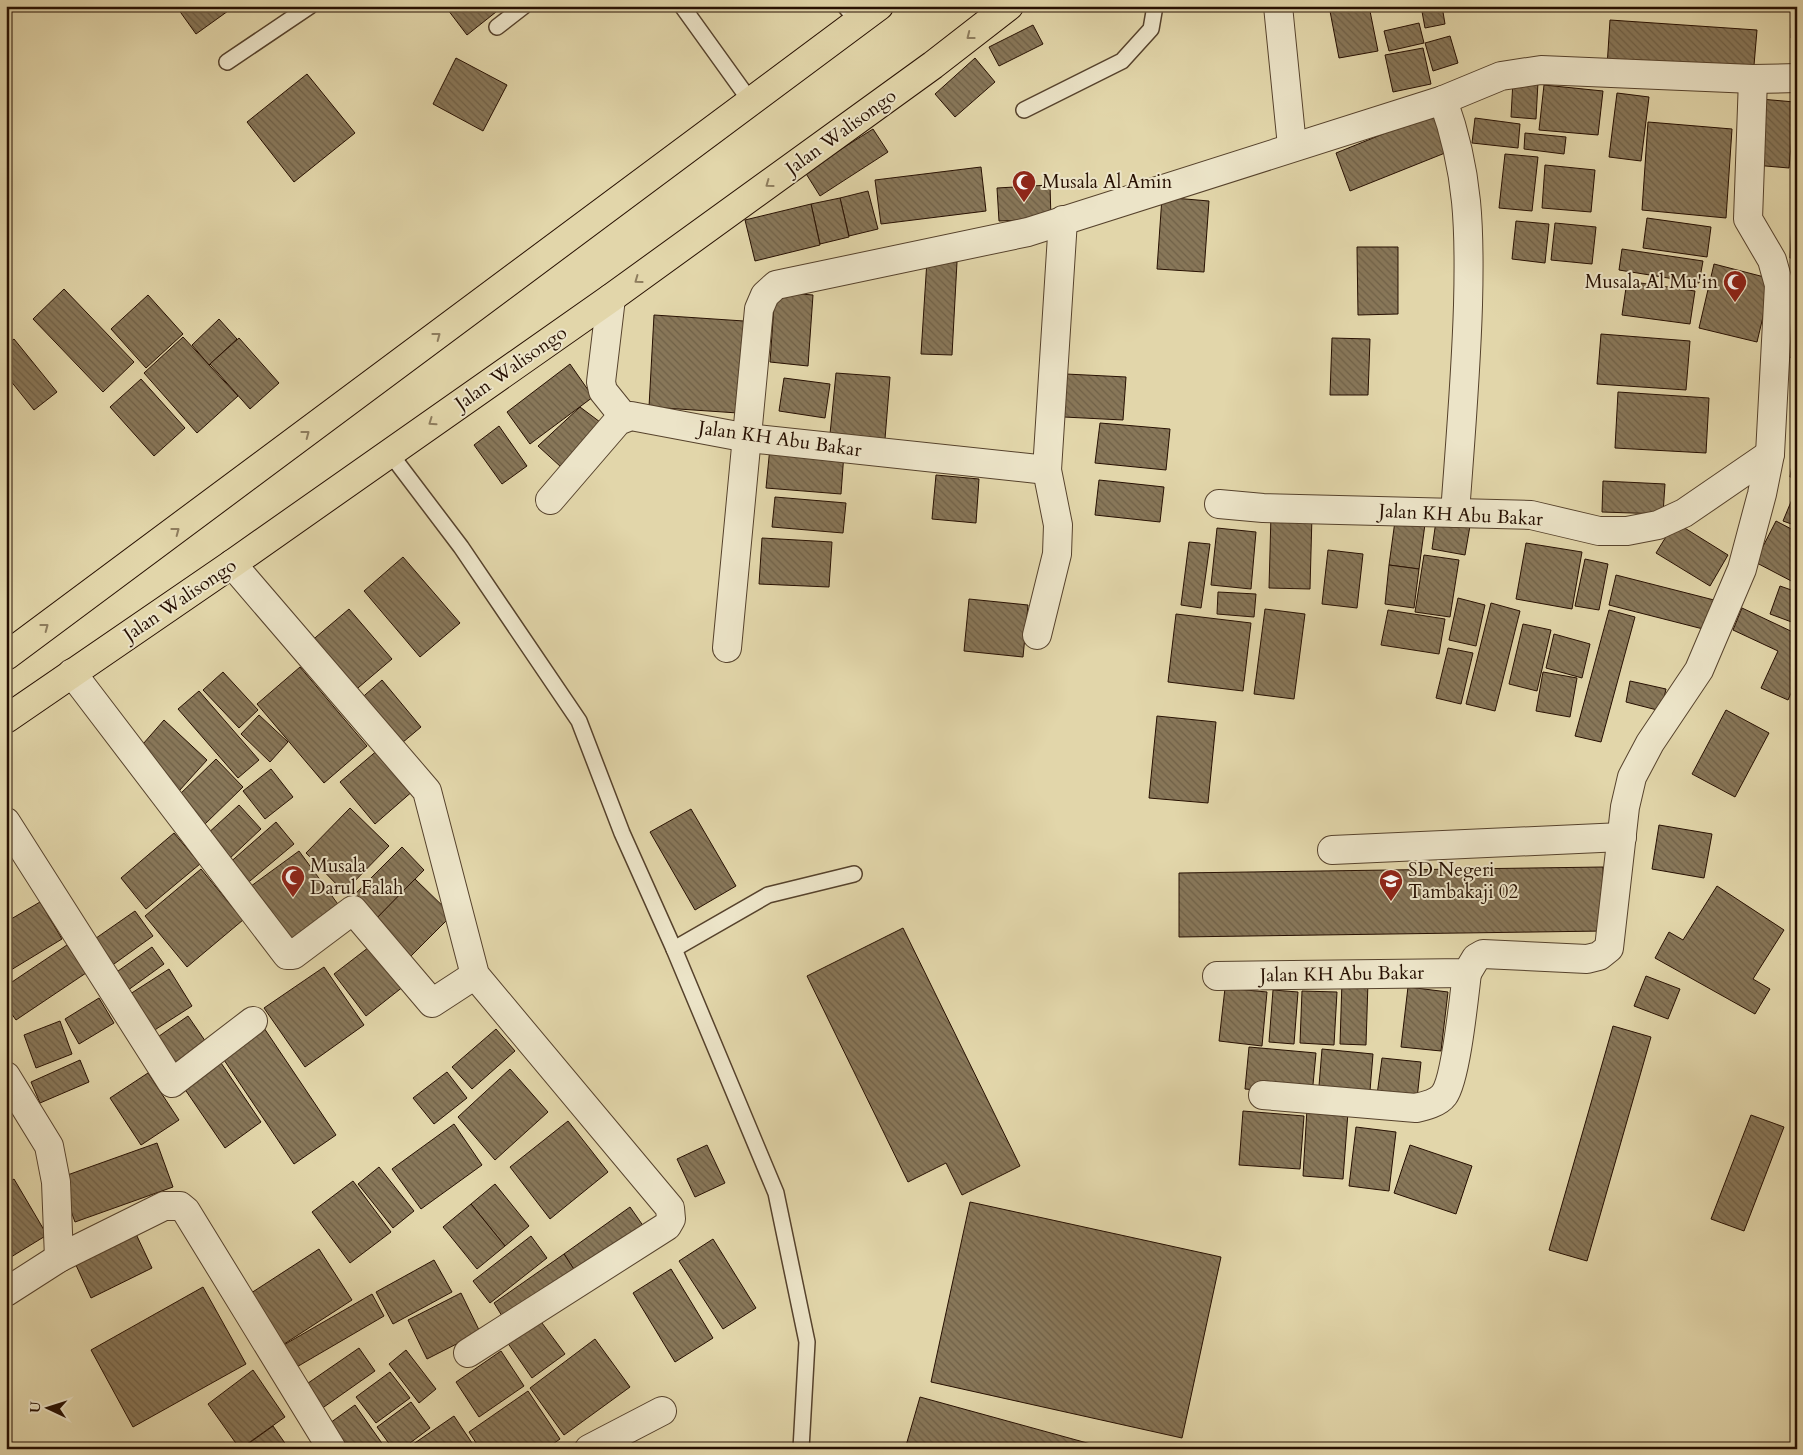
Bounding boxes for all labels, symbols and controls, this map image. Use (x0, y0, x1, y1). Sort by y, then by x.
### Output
one-way arrow (967, 30, 976, 39)
street label: Jalan Walisongo (778, 83, 902, 183)
mosque icon: Musala Al Amin (1011, 169, 1037, 203)
place label: Musala Al Amin (1042, 169, 1172, 195)
one-way arrow (765, 178, 775, 187)
place label: Musala Al Mu'in (1585, 269, 1718, 295)
mosque icon: Musala Al Mu'in (1722, 269, 1748, 303)
one-way arrow (634, 273, 643, 283)
street label: Jalan Walisongo (447, 320, 572, 418)
one-way arrow (431, 333, 440, 343)
street label: Jalan KH Abu Bakar (694, 414, 863, 463)
one-way arrow (429, 416, 438, 425)
one-way arrow (300, 431, 309, 439)
street label: Jalan KH Abu Bakar (1375, 498, 1544, 532)
one-way arrow (170, 528, 179, 536)
street label: Jalan Walisongo (116, 553, 242, 649)
one-way arrow (39, 625, 48, 633)
place label: Musala Darul Falah (310, 853, 404, 901)
place label: SD Negeri Tambakaji 02 (1408, 857, 1519, 905)
mosque icon: Musala Darul Falah (280, 864, 306, 898)
school or university icon: SD Negeri Tambakaji 02 (1378, 868, 1404, 902)
street label: Jalan KH Abu Bakar (1257, 960, 1424, 988)
north arrow (22, 1382, 72, 1432)
text: U (26, 1400, 45, 1413)

